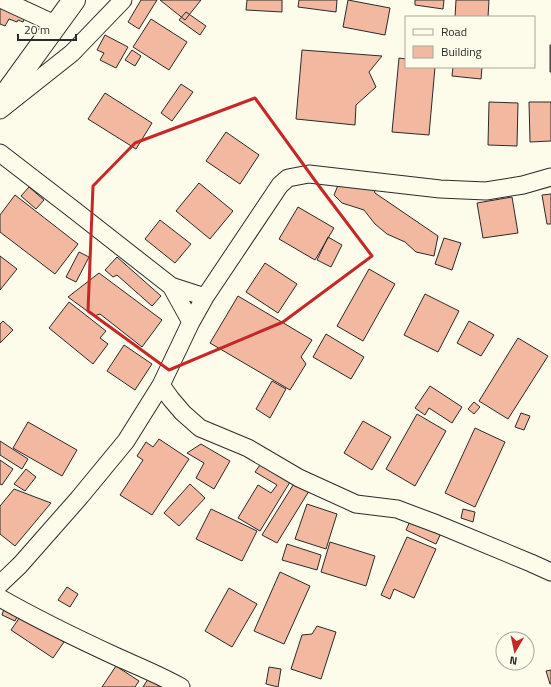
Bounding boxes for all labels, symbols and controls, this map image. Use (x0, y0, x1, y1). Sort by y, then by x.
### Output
scale bar (18, 16, 76, 42)
legend (405, 16, 535, 68)
text: 20 m (24, 20, 50, 39)
text: Road (441, 22, 467, 41)
text: Building (441, 42, 482, 61)
north arrow (495, 631, 535, 671)
text: N (508, 652, 518, 669)

